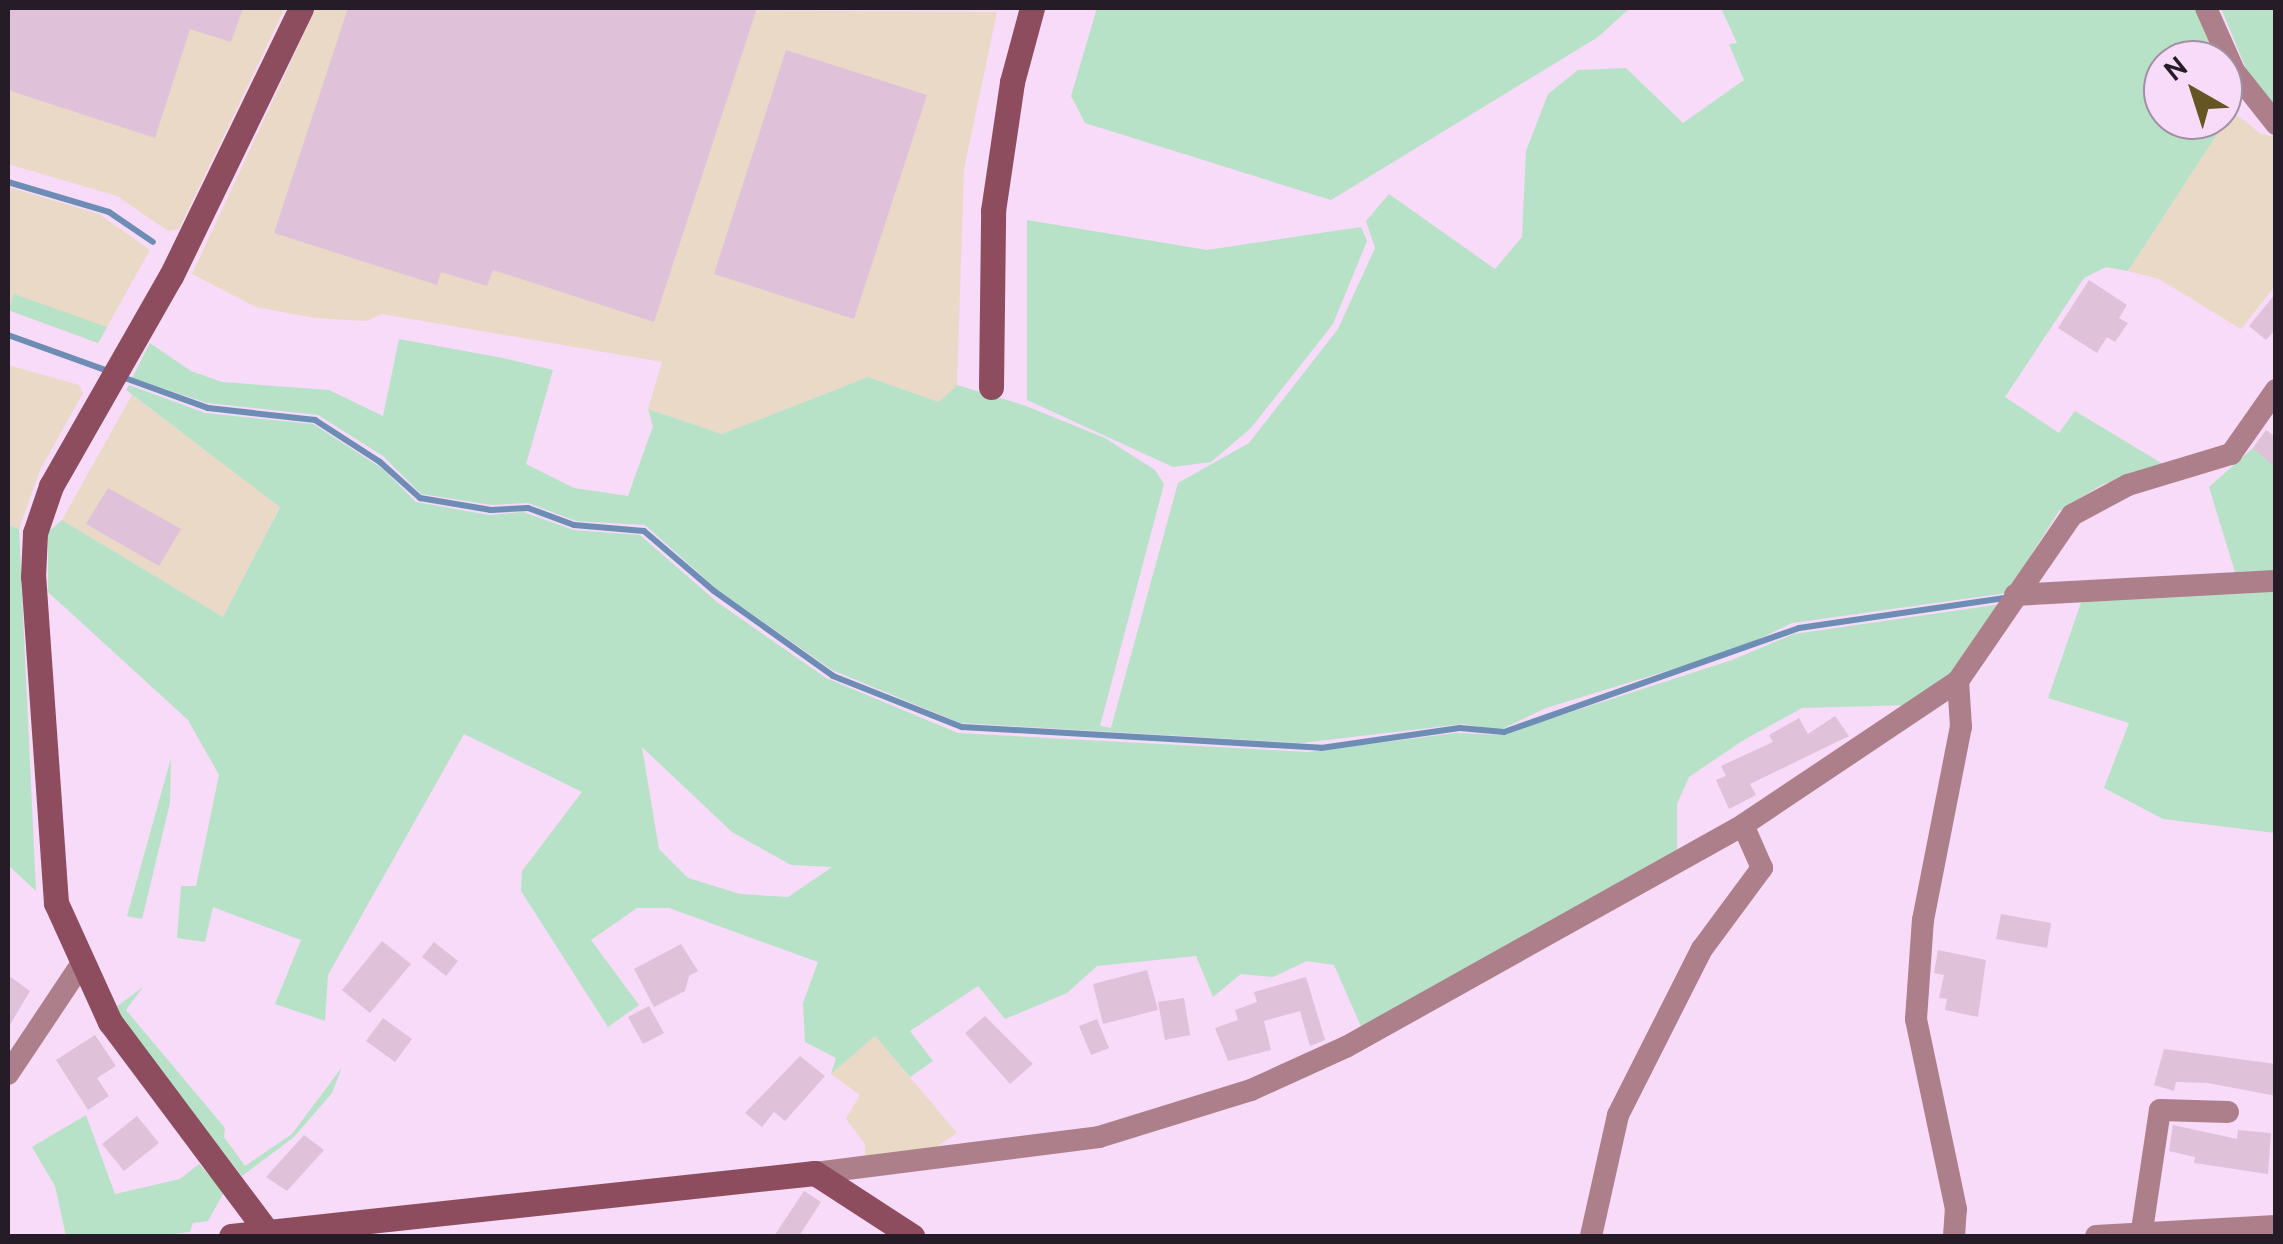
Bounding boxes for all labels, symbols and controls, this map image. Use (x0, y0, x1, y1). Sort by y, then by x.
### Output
north arrow (2143, 40, 2243, 140)
text: N (2157, 49, 2194, 88)

